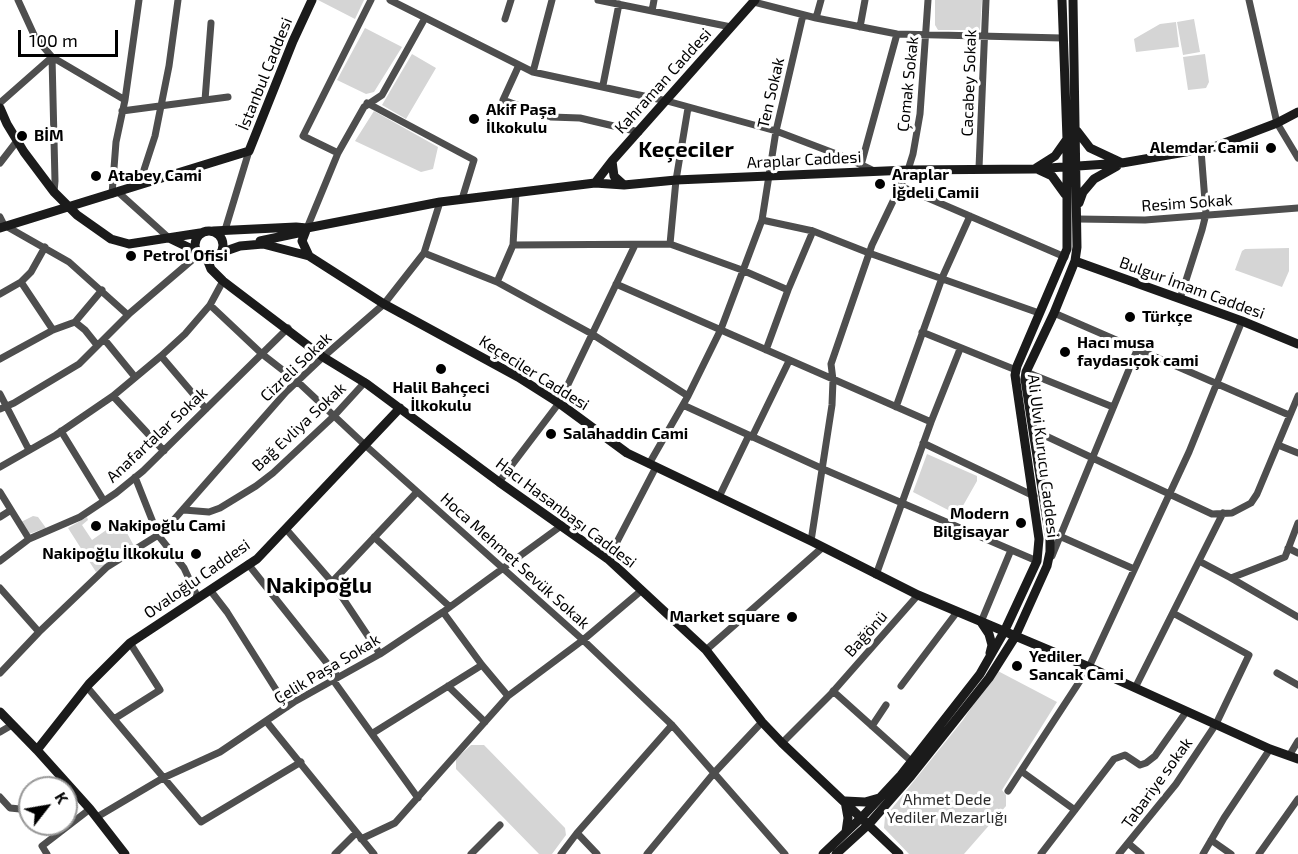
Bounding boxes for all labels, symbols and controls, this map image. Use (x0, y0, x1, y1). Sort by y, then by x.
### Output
street label: İstanbul Caddesi (234, 15, 296, 133)
scale bar (21, 18, 122, 56)
street label: Kahraman Caddesi (611, 24, 715, 138)
text: 100 m (29, 29, 78, 51)
street label: Cacabey Sokak (958, 29, 980, 137)
street label: Çomak Sokak (893, 35, 923, 133)
street label: Ten Sokak (754, 56, 788, 130)
place label: Akif Paşa İlkokulu (486, 100, 556, 138)
marker: Akif Paşa İlkokulu (467, 112, 481, 126)
place label: BİM (34, 126, 64, 146)
marker: BİM (15, 129, 29, 143)
district label: Keçeciler (638, 137, 734, 163)
place label: Alemdar Camii (1150, 138, 1259, 158)
marker: Alemdar Camii (1264, 141, 1278, 155)
street label: Araplar Caddesi (746, 147, 862, 173)
place label: Araplar İğdeli Camii (892, 165, 979, 203)
place label: Atabey Cami (108, 166, 202, 186)
marker: Atabey Cami (89, 169, 103, 183)
marker: Araplar İğdeli Camii (873, 177, 887, 191)
street label: Resim Sokak (1141, 190, 1233, 216)
place label: Petrol Ofisi (143, 246, 228, 266)
marker: Petrol Ofisi (124, 249, 138, 263)
street label: Bulgur İmam Caddesi (1117, 253, 1267, 323)
place label: Türkçe (1142, 307, 1192, 327)
marker: Türkçe (1123, 310, 1137, 324)
street label: Cizreli Sokak (256, 328, 336, 406)
street label: Keçeciler Caddesi (475, 331, 593, 415)
place label: Hacı musa faydasıçok cami (1077, 333, 1199, 371)
marker: Hacı musa faydasıçok cami (1058, 345, 1072, 359)
marker: Halil Bahçeci İlkokulu (434, 362, 448, 376)
street label: Ali Ulvi Kurucu Caddesi (1023, 373, 1063, 539)
place label: Halil Bahçeci İlkokulu (392, 378, 490, 416)
street label: Bağ Evliya Sokak (248, 379, 350, 475)
street label: Anafartalar Sokak (103, 383, 211, 487)
place label: Salahaddin Cami (563, 424, 688, 444)
marker: Salahaddin Cami (544, 427, 558, 441)
street label: Hacı Hasanbaşı Caddesi (492, 454, 640, 572)
street label: Hoca Mehmet Sevük Sokak (436, 489, 594, 633)
place label: Modern Bilgisayar (933, 504, 1009, 542)
place label: Nakipoğlu Cami (108, 516, 226, 536)
marker: Modern Bilgisayar (1014, 516, 1028, 530)
marker: Nakipoğlu Cami (89, 519, 103, 533)
street label: Ovaloğlu Caddesi (140, 535, 254, 623)
place label: Nakipoğlu İlkokulu (42, 544, 184, 564)
marker: Nakipoğlu İlkokulu (189, 547, 203, 561)
district label: Nakipoğlu (266, 573, 372, 599)
place label: Market square (669, 607, 780, 627)
street label: Bağönü (840, 607, 892, 661)
marker: Market square (785, 610, 799, 624)
street label: Çelik Paşa Sokak (271, 630, 383, 708)
place label: Yediler Sancak Cami (1029, 647, 1124, 685)
marker: Yediler Sancak Cami (1010, 659, 1024, 673)
street label: Tabariye sokak (1118, 734, 1196, 832)
north arrow (18, 776, 78, 836)
text: K (51, 788, 73, 807)
park label: Ahmet Dede Yediler Mezarlığı (887, 790, 1007, 828)

